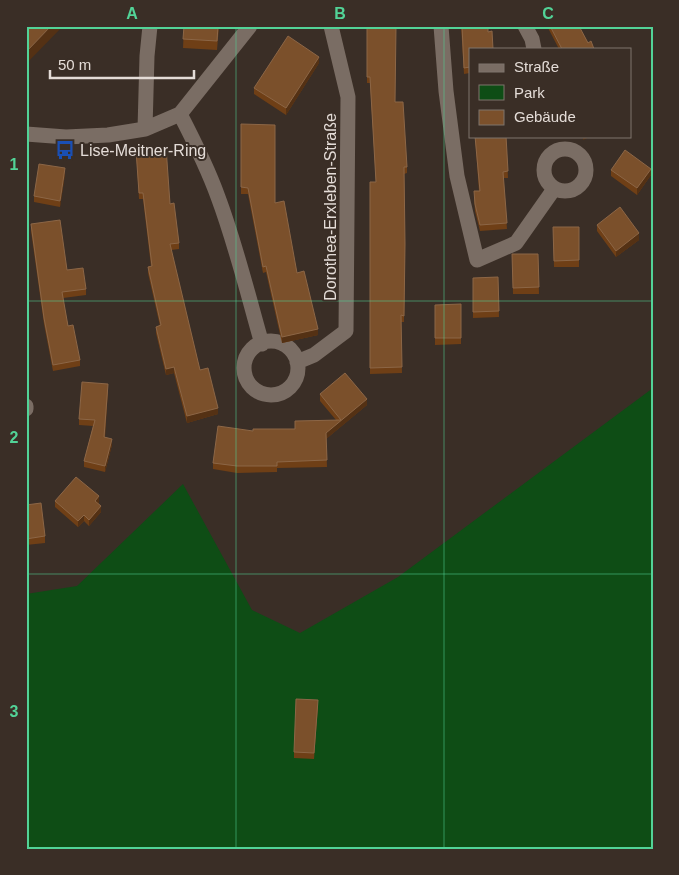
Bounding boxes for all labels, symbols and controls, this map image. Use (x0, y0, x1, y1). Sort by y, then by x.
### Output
text: A (126, 5, 138, 22)
text: B (334, 5, 346, 22)
text: C (542, 5, 554, 22)
scale bar (50, 48, 194, 80)
legend (469, 48, 632, 138)
text: 50 m (58, 56, 91, 73)
text: Straße (514, 58, 559, 75)
text: Park (514, 84, 545, 101)
text: Gebäude (514, 108, 576, 125)
street label: Dorothea-Erxleben-Straße (322, 113, 339, 301)
bus stop icon: Lise-Meitner-Ring (54, 139, 76, 161)
place label: Lise-Meitner-Ring (80, 142, 206, 159)
text: 1 (10, 156, 19, 173)
text: 2 (10, 429, 19, 446)
text: 3 (10, 703, 19, 720)

